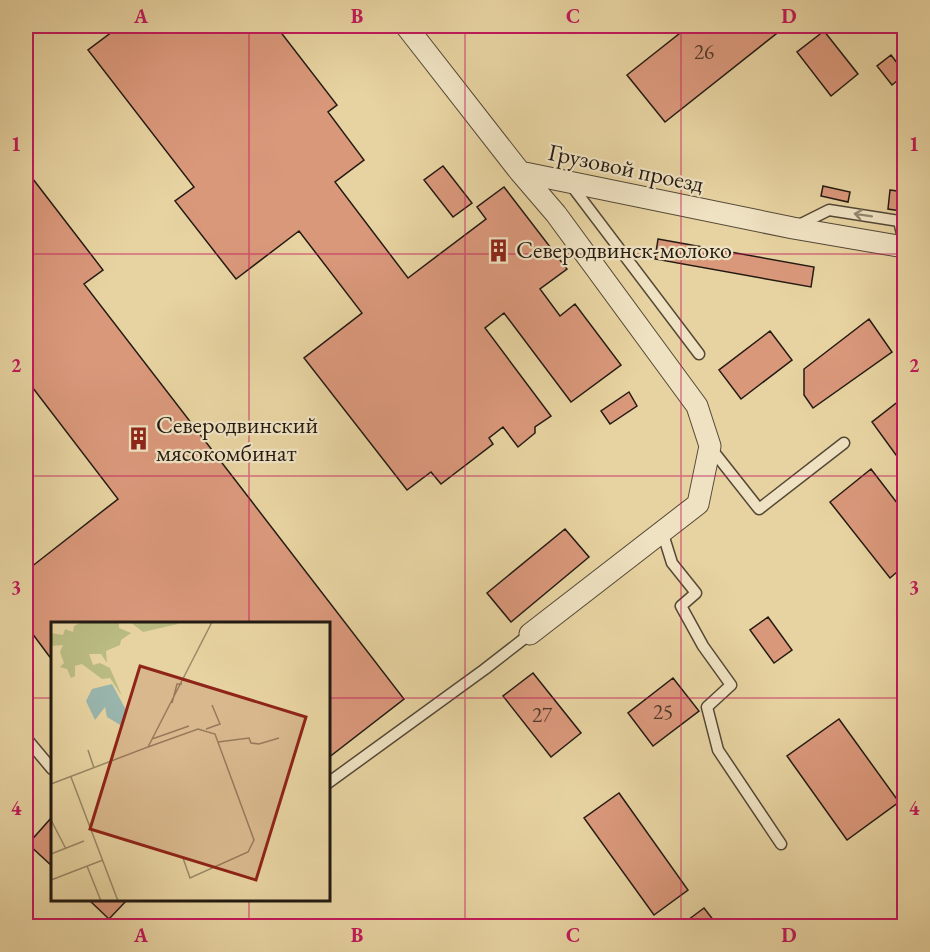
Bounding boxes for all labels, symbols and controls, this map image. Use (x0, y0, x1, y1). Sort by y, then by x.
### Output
text: A (133, 3, 149, 29)
text: B (351, 3, 363, 29)
text: C (566, 3, 580, 29)
text: D (781, 3, 797, 29)
house number: 26 (694, 38, 714, 65)
text: 1 (11, 131, 21, 157)
text: 1 (909, 131, 919, 157)
street label: Грузовой проезд (546, 136, 707, 199)
one-way arrow (853, 210, 873, 221)
place label: Северодвинск-молоко (516, 234, 732, 265)
building icon: Северодвинск-молоко (485, 237, 511, 263)
text: 2 (11, 352, 22, 378)
text: 2 (909, 352, 920, 378)
place label: Северодвинский мясокомбинат (156, 409, 318, 468)
building icon: Северодвинский мясокомбинат (125, 426, 151, 452)
text: 3 (11, 574, 21, 600)
text: 3 (909, 574, 919, 600)
inset map (51, 622, 330, 901)
house number: 25 (653, 698, 673, 725)
house number: 27 (532, 701, 553, 728)
text: 4 (11, 795, 22, 821)
text: 4 (909, 795, 920, 821)
text: A (133, 922, 149, 948)
text: B (351, 922, 363, 948)
text: C (566, 922, 580, 948)
text: D (781, 922, 797, 948)

